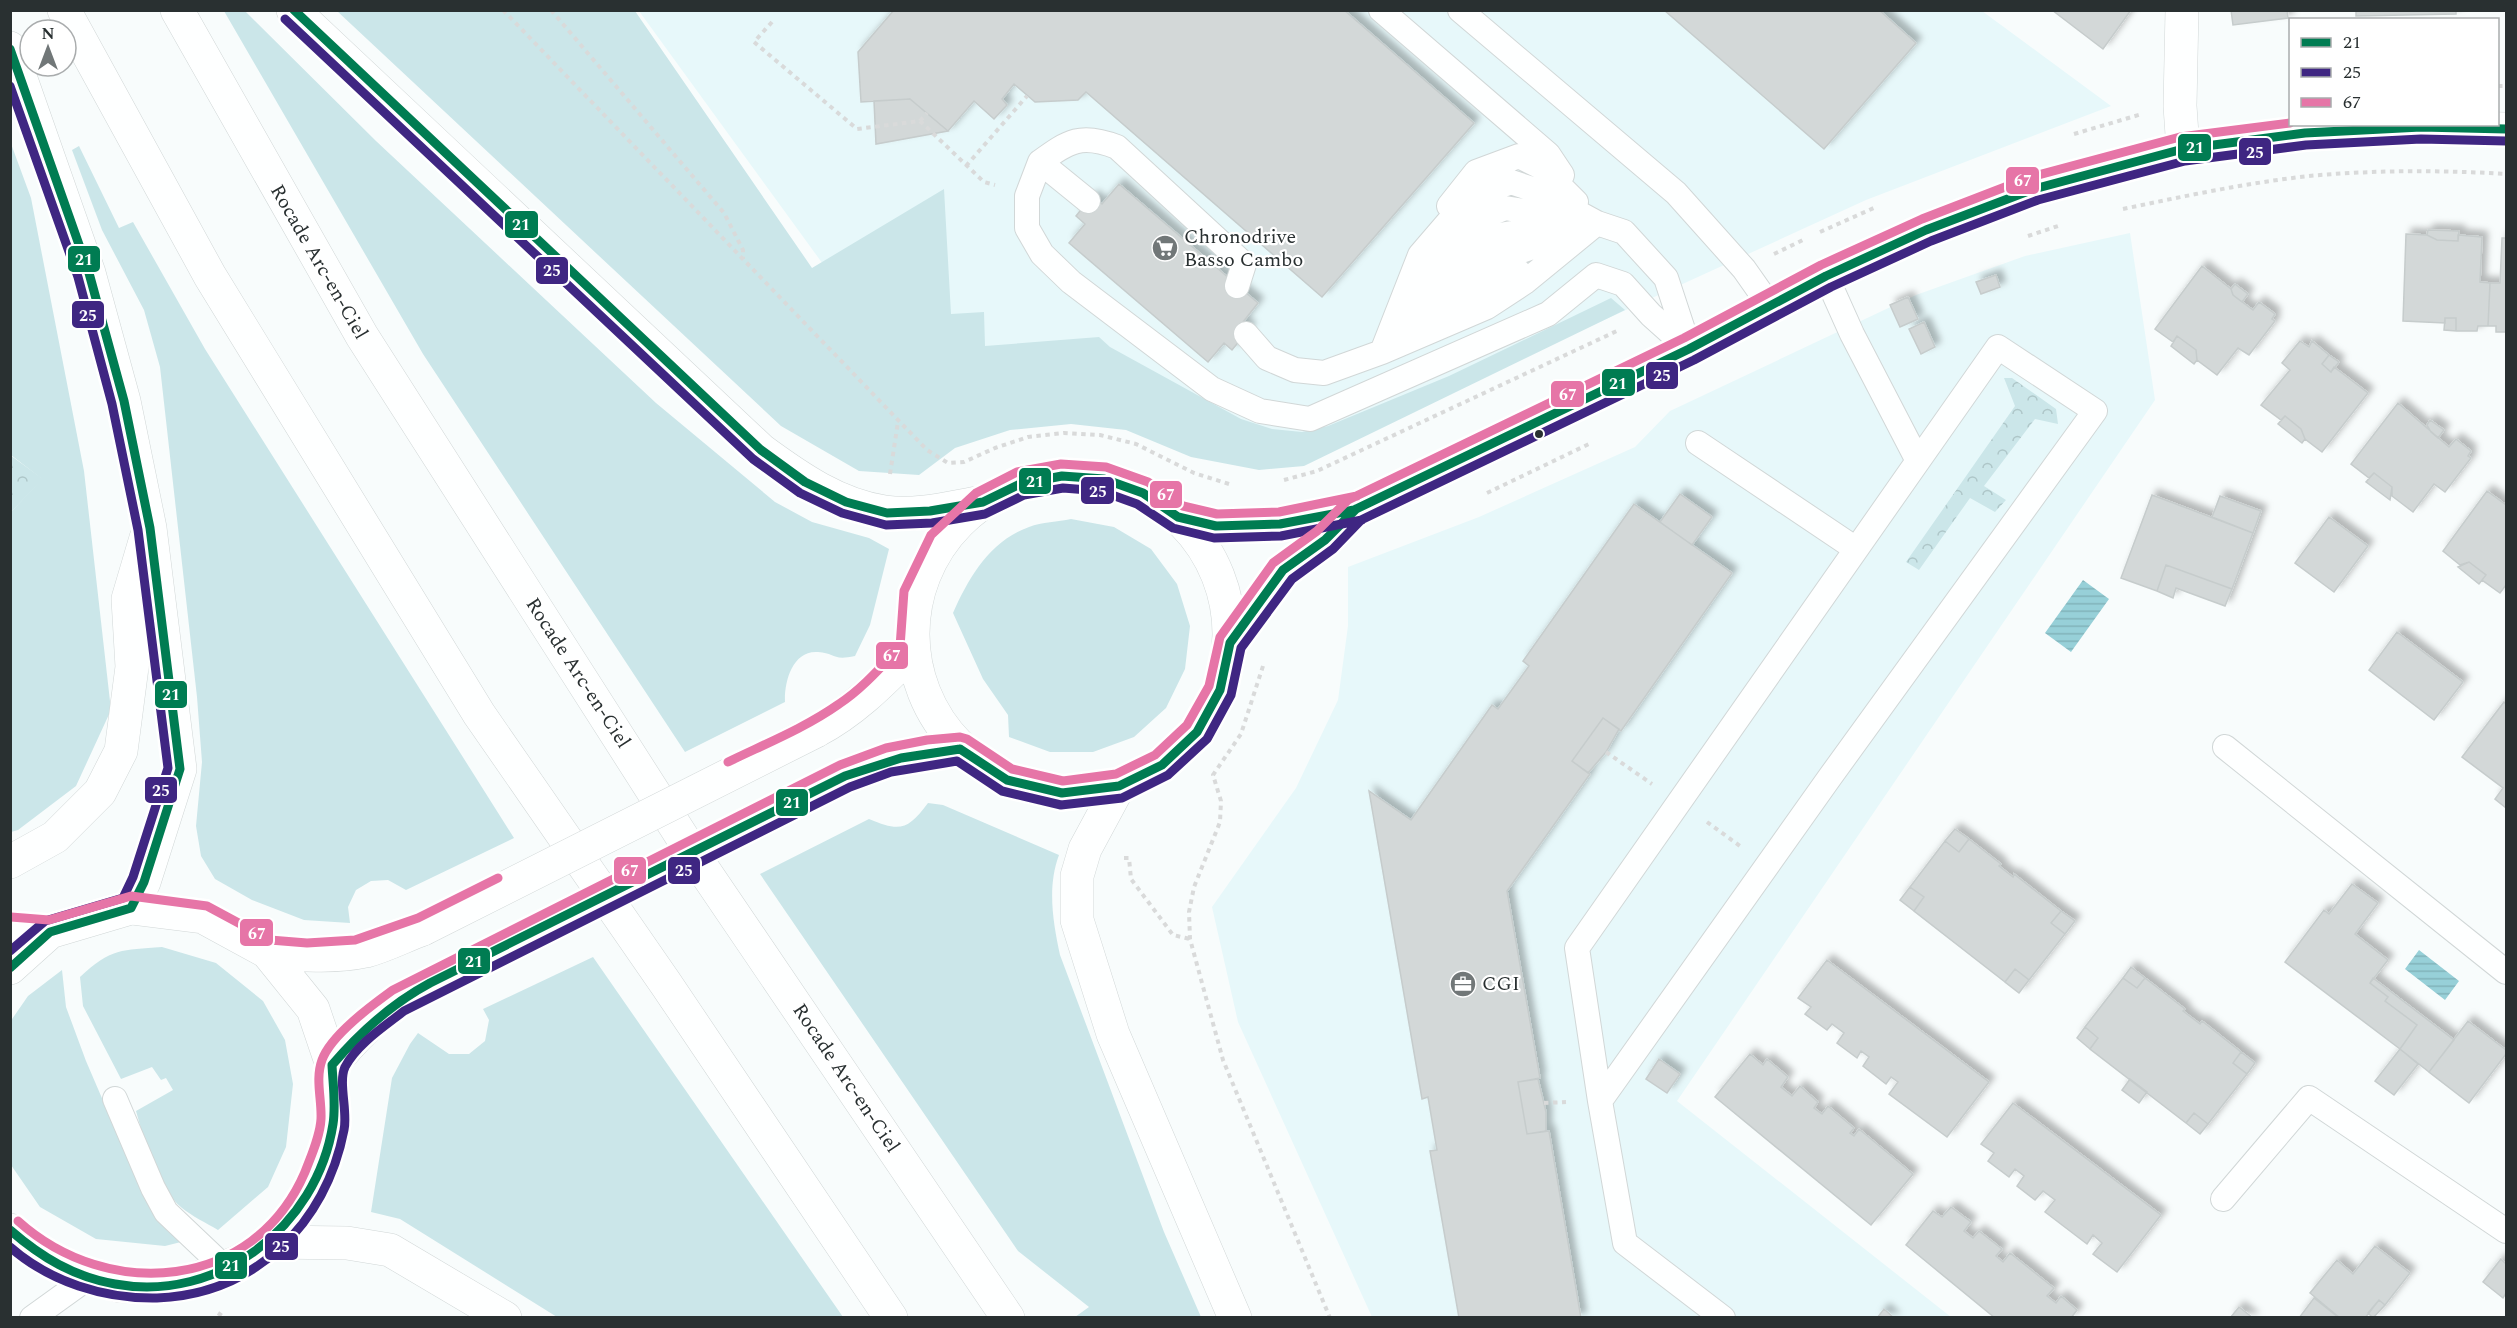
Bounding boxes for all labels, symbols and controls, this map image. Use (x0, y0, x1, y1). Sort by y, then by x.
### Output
north arrow (18, 18, 78, 78)
legend (2289, 18, 2499, 126)
text: N (41, 22, 55, 46)
text: 21 (2343, 29, 2361, 56)
text: 25 (2343, 59, 2361, 86)
text: 67 (2343, 89, 2361, 116)
line badge: 21 (2177, 133, 2212, 162)
text: 21 (2186, 136, 2204, 160)
line badge: 25 (2238, 137, 2272, 166)
text: 25 (2246, 141, 2264, 165)
line badge: 67 (2005, 166, 2040, 195)
text: 67 (2014, 169, 2032, 193)
street label: Rocade Arc-en-Ciel (262, 179, 376, 345)
line badge: 21 (504, 210, 539, 239)
text: 21 (512, 213, 530, 237)
place label: Chronodrive Basso Cambo (1184, 222, 1303, 275)
supermarket icon: Chronodrive Basso Cambo (1150, 233, 1180, 263)
line badge: 21 (67, 245, 101, 273)
text: 21 (75, 248, 93, 272)
line badge: 25 (535, 256, 569, 285)
text: 25 (543, 259, 561, 283)
line badge: 25 (71, 300, 105, 329)
text: 25 (79, 304, 97, 328)
line badge: 25 (1645, 361, 1679, 390)
text: 25 (1653, 364, 1671, 388)
line badge: 21 (1601, 368, 1636, 397)
text: 21 (1609, 372, 1627, 396)
line badge: 67 (1550, 380, 1585, 408)
text: 67 (1559, 383, 1577, 407)
unlabelled marker (1533, 428, 1545, 440)
line badge: 21 (1018, 467, 1052, 495)
text: 21 (1026, 470, 1044, 494)
line badge: 25 (1080, 476, 1115, 505)
text: 25 (1089, 480, 1107, 504)
line badge: 67 (1149, 480, 1183, 509)
text: 67 (1157, 483, 1175, 507)
street label: Rocade Arc-en-Ciel (518, 592, 638, 754)
line badge: 67 (875, 641, 909, 670)
text: 67 (883, 644, 901, 668)
line badge: 21 (154, 680, 188, 709)
text: 21 (162, 683, 180, 707)
line badge: 25 (144, 776, 178, 804)
text: 25 (152, 779, 170, 803)
line badge: 21 (775, 788, 809, 817)
text: 21 (783, 791, 801, 815)
line badge: 67 (613, 856, 647, 885)
line badge: 25 (667, 856, 701, 885)
text: 67 (621, 859, 639, 883)
text: 25 (675, 859, 693, 883)
line badge: 67 (239, 918, 274, 947)
text: 67 (248, 922, 266, 946)
line badge: 21 (457, 947, 491, 975)
text: 21 (465, 950, 483, 974)
office icon: CGI (1448, 969, 1478, 999)
place label: CGI (1482, 969, 1520, 999)
street label: Rocade Arc-en-Ciel (785, 997, 907, 1159)
line badge: 25 (264, 1232, 299, 1261)
text: 25 (272, 1235, 290, 1259)
line badge: 21 (214, 1251, 248, 1280)
text: 21 (222, 1254, 240, 1278)

